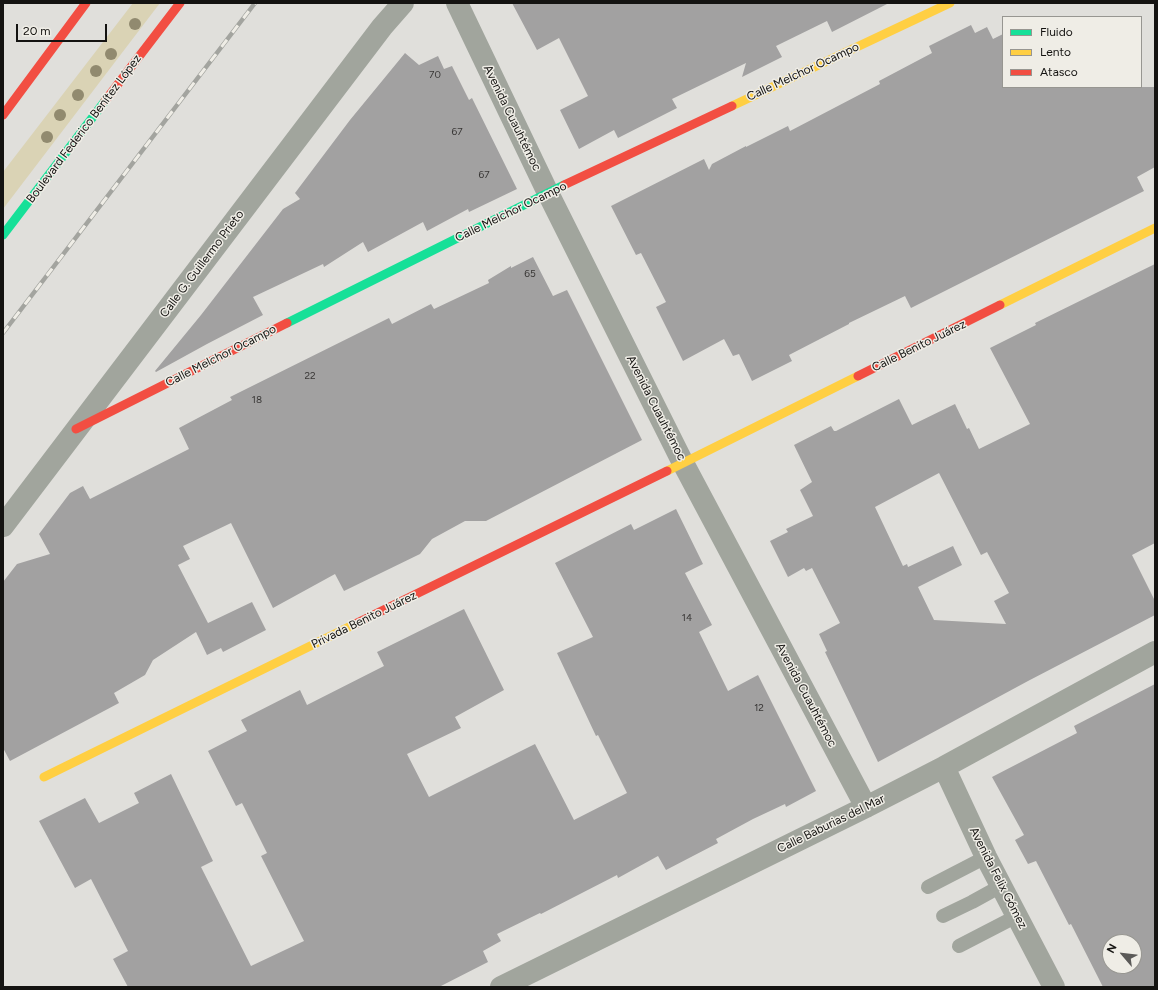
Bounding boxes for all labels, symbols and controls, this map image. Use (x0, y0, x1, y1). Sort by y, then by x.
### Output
scale bar (18, 16, 109, 42)
legend (1002, 16, 1142, 88)
text: 20 m (23, 24, 51, 38)
text: Fluido (1040, 25, 1073, 39)
street label: Calle Melchor Ocampo (745, 40, 861, 104)
text: Lento (1040, 45, 1071, 59)
street label: Boulevard Federico Benítez López (23, 52, 145, 206)
street label: Avenida Cuauhtémoc (480, 63, 544, 173)
text: Atasco (1040, 65, 1078, 79)
house number: 70 (429, 69, 441, 81)
house number: 67 (451, 126, 463, 138)
house number: 67 (478, 169, 490, 181)
street label: Calle Melchor Ocampo (453, 179, 569, 245)
street label: Calle G. Guillermo Prieto (157, 208, 247, 320)
house number: 65 (524, 268, 536, 280)
street label: Calle Benito Juárez (870, 317, 968, 375)
street label: Calle Melchor Ocampo (163, 322, 279, 390)
street label: Avenida Cuauhtémoc (623, 353, 689, 463)
house number: 22 (304, 370, 316, 382)
house number: 18 (252, 394, 262, 406)
street label: Privada Benito Juárez (309, 588, 419, 652)
house number: 14 (682, 612, 692, 624)
street label: Avenida Cuauhtémoc (772, 640, 840, 750)
house number: 12 (754, 702, 764, 714)
street label: Calle Baburias del Mar (775, 792, 887, 856)
street label: Avenida Felix Gómez (966, 825, 1030, 931)
north arrow (1102, 934, 1142, 974)
text: N (1104, 942, 1120, 955)

